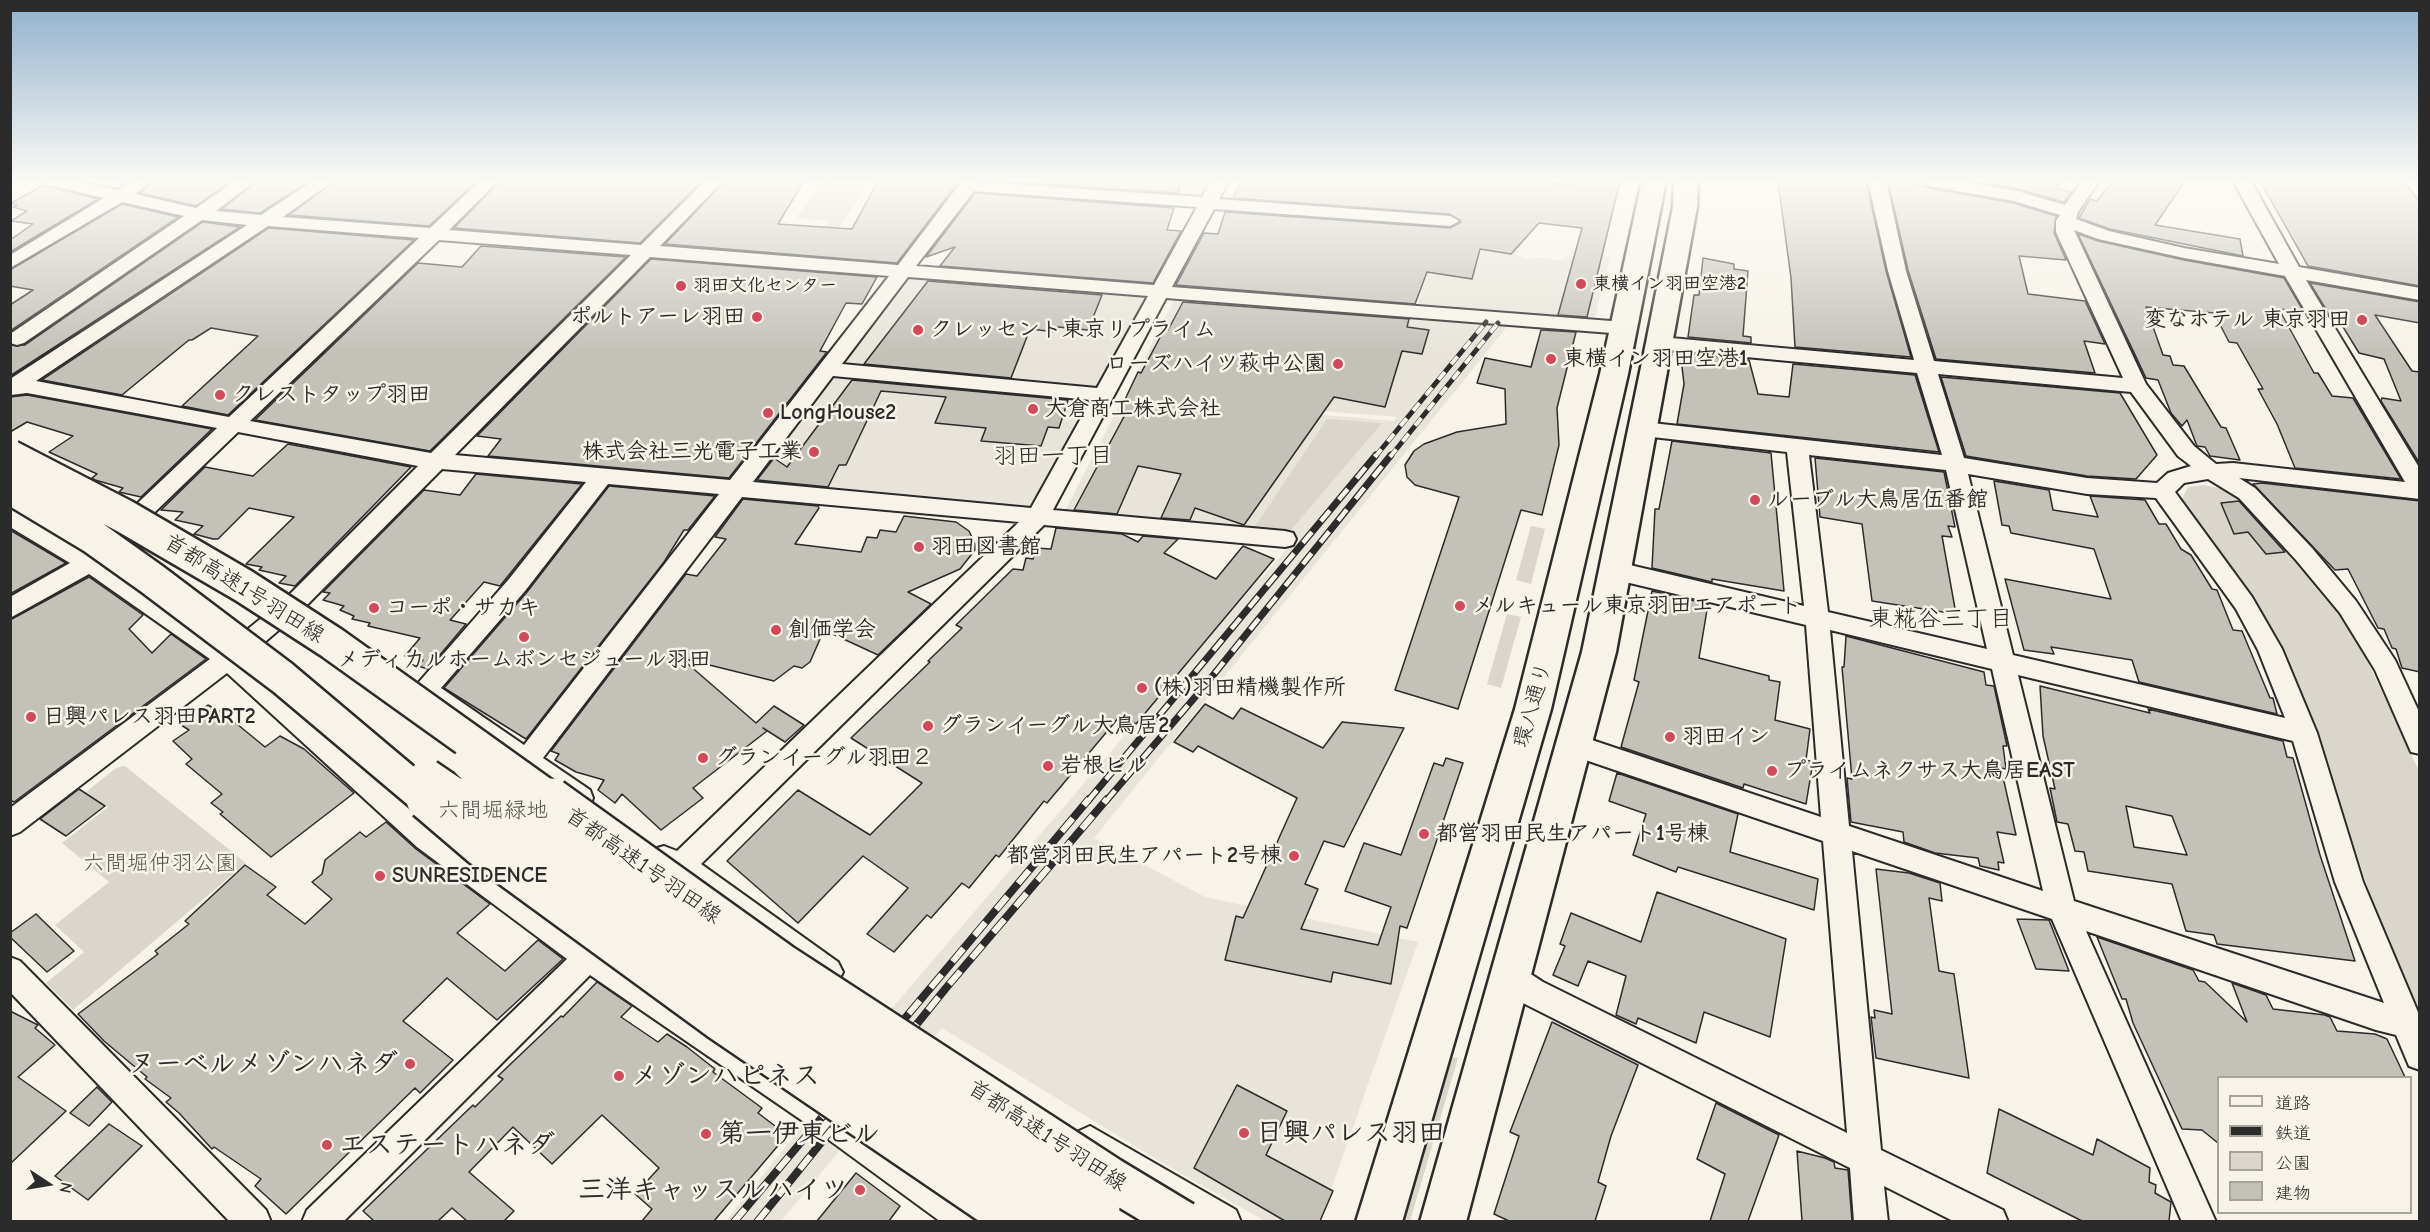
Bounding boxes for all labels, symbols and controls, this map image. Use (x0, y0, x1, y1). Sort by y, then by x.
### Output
place label: 東横イン羽田空港2 (1593, 273, 1746, 295)
place label: 羽田文化センター (693, 275, 837, 297)
marker: 東横イン羽田空港2 (1574, 277, 1588, 291)
marker: 羽田文化センター (674, 279, 688, 293)
place label: ポルトアーレ羽田 (570, 304, 745, 330)
place label: 変なホテル 東京羽田 (2144, 307, 2350, 333)
marker: ポルトアーレ羽田 (750, 310, 764, 324)
marker: 変なホテル 東京羽田 (2355, 313, 2369, 327)
place label: クレッセント東京リプライム (930, 317, 1216, 343)
marker: クレッセント東京リプライム (911, 323, 925, 337)
place label: 東横イン羽田空港1 (1563, 346, 1748, 372)
place label: ローズハイツ萩中公園 (1106, 351, 1326, 377)
marker: 東横イン羽田空港1 (1544, 352, 1558, 366)
marker: ローズハイツ萩中公園 (1331, 357, 1345, 371)
place label: クレストタップ羽田 (232, 382, 430, 408)
marker: クレストタップ羽田 (213, 388, 227, 402)
place label: 大倉商工株式会社 (1045, 396, 1221, 422)
place label: LongHouse2 (780, 400, 896, 426)
marker: 大倉商工株式会社 (1026, 402, 1040, 416)
marker: LongHouse2 (761, 406, 775, 420)
place label: 株式会社三光電子工業 (582, 439, 802, 465)
district label: 羽田一丁目 (993, 442, 1113, 470)
marker: 株式会社三光電子工業 (807, 445, 821, 459)
place label: ルーブル大鳥居伍番館 (1767, 487, 1988, 513)
marker: ルーブル大鳥居伍番館 (1748, 493, 1762, 507)
street label: 首都高速1号羽田線 (159, 529, 329, 649)
place label: 羽田図書館 (931, 534, 1041, 560)
marker: 羽田図書館 (912, 540, 926, 554)
place label: メルキュール東京羽田エアポート (1472, 593, 1802, 619)
place label: コーポ・サカキ (386, 595, 540, 621)
marker: メルキュール東京羽田エアポート (1453, 599, 1467, 613)
marker: コーポ・サカキ (367, 601, 381, 615)
district label: 東糀谷三丁目 (1869, 605, 2013, 633)
place label: 創価学会 (788, 617, 876, 643)
marker: 創価学会 (769, 623, 783, 637)
marker: メディカルホームボンセジュール羽田 (517, 630, 531, 644)
place label: メディカルホームボンセジュール羽田 (337, 647, 711, 673)
street label: 環八通り (1508, 659, 1558, 751)
place label: (株)羽田精機製作所 (1154, 675, 1346, 701)
marker: (株)羽田精機製作所 (1135, 681, 1149, 695)
place label: 日興パレス羽田PART2 (43, 704, 256, 730)
marker: 日興パレス羽田PART2 (24, 710, 38, 724)
place label: グランイーグル大鳥居2 (940, 713, 1169, 739)
marker: グランイーグル大鳥居2 (921, 719, 935, 733)
place label: 羽田イン (1682, 724, 1770, 750)
marker: 羽田イン (1663, 730, 1677, 744)
place label: グランイーグル羽田２ (715, 745, 933, 771)
marker: グランイーグル羽田２ (696, 751, 710, 765)
place label: 岩根ビル (1060, 753, 1148, 779)
place label: プライムネクサス大鳥居EAST (1784, 758, 2075, 784)
marker: 岩根ビル (1041, 759, 1055, 773)
marker: プライムネクサス大鳥居EAST (1765, 764, 1779, 778)
park label: 六間堀緑地 (438, 798, 548, 824)
street label: 首都高速1号羽田線 (560, 802, 726, 930)
place label: 都営羽田民生アパート1号棟 (1436, 821, 1709, 847)
marker: 都営羽田民生アパート1号棟 (1417, 827, 1431, 841)
place label: 都営羽田民生アパート2号棟 (1007, 843, 1282, 869)
marker: 都営羽田民生アパート2号棟 (1287, 849, 1301, 863)
park label: 六間堀仲羽公園 (83, 851, 237, 877)
place label: SUNRESIDENCE (392, 863, 547, 889)
marker: SUNRESIDENCE (373, 869, 387, 883)
place label: ヌーベルメゾンハネダ (128, 1048, 398, 1080)
marker: ヌーベルメゾンハネダ (403, 1057, 417, 1071)
place label: メゾンハピネス (631, 1060, 820, 1092)
marker: メゾンハピネス (612, 1069, 626, 1083)
street label: 首都高速1号羽田線 (962, 1075, 1132, 1197)
legend (2217, 1076, 2412, 1214)
text: 道路 (2275, 1093, 2311, 1114)
place label: 日興パレス羽田 (1256, 1117, 1445, 1149)
place label: 第一伊東ビル (718, 1118, 880, 1150)
text: 鉄道 (2275, 1123, 2311, 1144)
marker: 日興パレス羽田 (1237, 1126, 1251, 1140)
marker: 第一伊東ビル (699, 1127, 713, 1141)
place label: エステートハネダ (339, 1129, 555, 1161)
marker: エステートハネダ (320, 1138, 334, 1152)
text: 公園 (2275, 1153, 2311, 1174)
north arrow (18, 1154, 78, 1214)
place label: 三洋キャッスルハイツ (578, 1174, 848, 1206)
text: N (56, 1181, 75, 1195)
marker: 三洋キャッスルハイツ (853, 1183, 867, 1197)
text: 建物 (2275, 1183, 2311, 1204)

